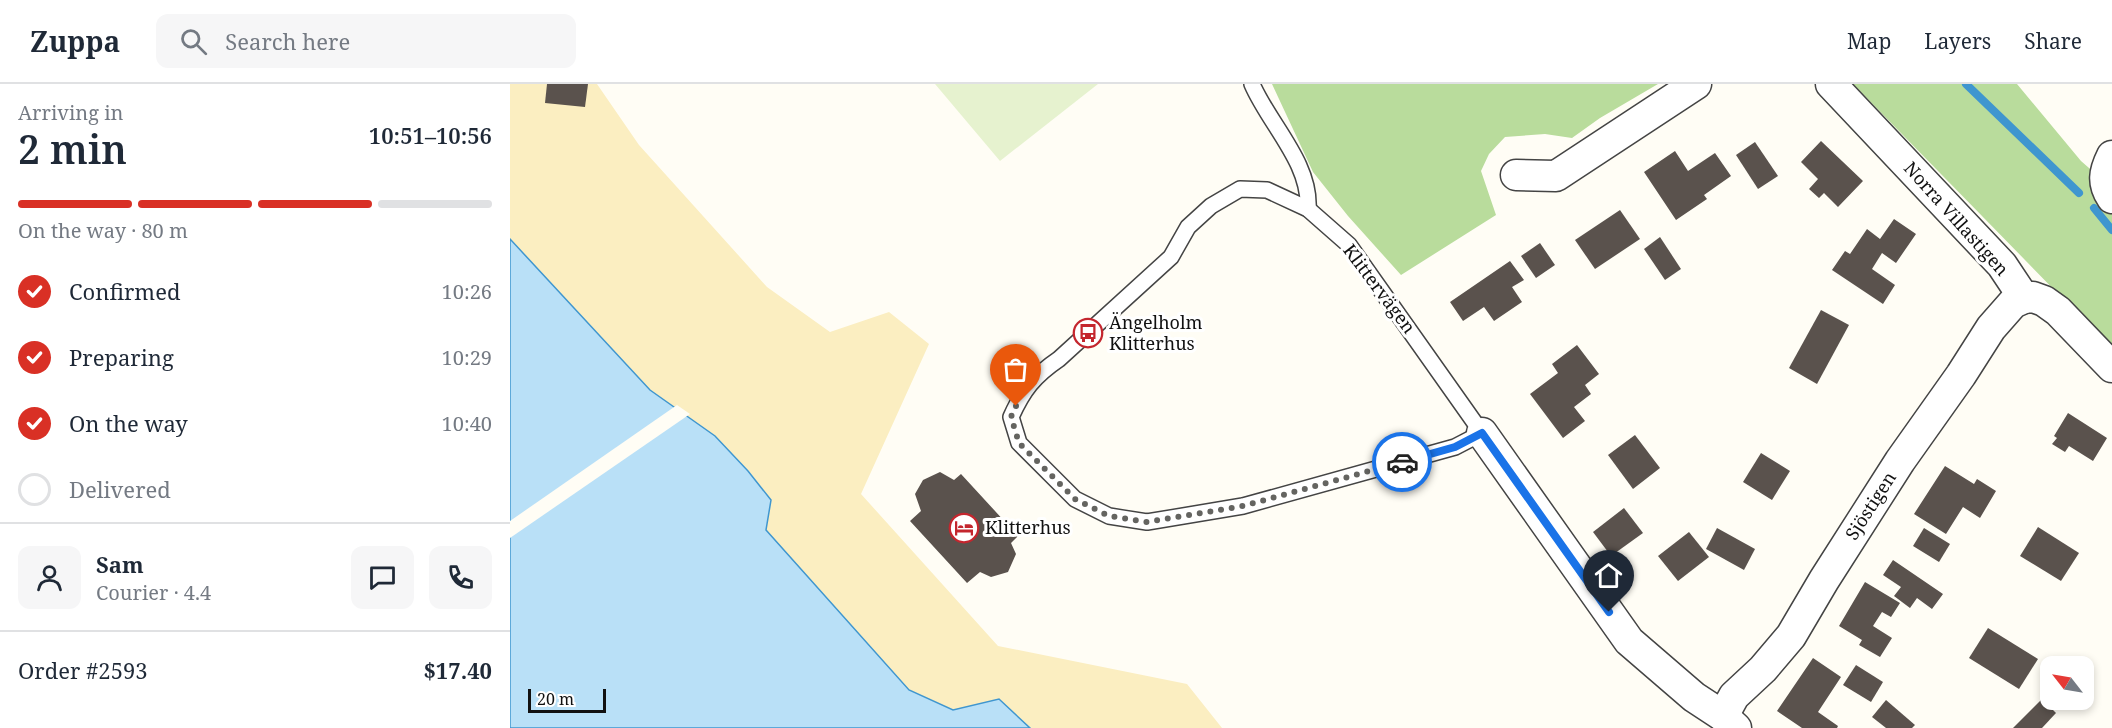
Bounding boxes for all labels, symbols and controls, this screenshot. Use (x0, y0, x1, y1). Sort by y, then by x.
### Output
search box (156, 14, 576, 68)
text: Zuppa (30, 22, 120, 60)
icon: search (177, 25, 210, 58)
text: Search here (225, 26, 350, 56)
text: Map (1847, 27, 1891, 55)
text: Layers (1924, 27, 1991, 55)
text: Share (2024, 27, 2082, 55)
text: Arriving in (18, 99, 123, 126)
text: 10:51–10:56 (369, 120, 492, 150)
text: 2 min (18, 122, 127, 175)
street label: Norra Villastigen (1899, 156, 2015, 281)
text: On the way · 80 m (18, 217, 188, 244)
street label: Klittervägen (1338, 239, 1422, 338)
icon: check (18, 275, 51, 308)
text: Confirmed (69, 276, 180, 306)
text: 10:26 (442, 278, 492, 305)
place label: Ängelholm Klitterhus (1109, 310, 1203, 355)
bus stop icon: Ängelholm Klitterhus (1072, 317, 1104, 349)
icon: check (18, 341, 51, 374)
text: Preparing (69, 342, 174, 372)
text: 10:29 (442, 344, 492, 371)
pin (990, 344, 1041, 406)
icon: bag (999, 353, 1032, 386)
icon: check (18, 407, 51, 440)
text: On the way (69, 408, 188, 438)
text: 10:40 (442, 410, 492, 437)
courier (1372, 432, 1432, 492)
icon: car (1386, 446, 1419, 479)
street label: Sjöstigen (1839, 466, 1901, 544)
text: Delivered (69, 474, 171, 504)
hotel icon: Klitterhus (948, 512, 980, 544)
place label: Klitterhus (985, 515, 1071, 539)
button: person (18, 546, 81, 609)
button: chat (351, 546, 414, 609)
button: phone (429, 546, 492, 609)
text: Sam (96, 549, 144, 579)
pin (1583, 550, 1634, 612)
icon: home (1592, 559, 1625, 592)
text: Courier · 4.4 (96, 579, 211, 606)
text: Order #2593 (18, 655, 148, 685)
text: $17.40 (423, 655, 492, 685)
north arrow (2040, 656, 2094, 710)
map controls (2040, 656, 2094, 710)
scale bar (528, 686, 606, 714)
text: 20 m (537, 688, 574, 710)

